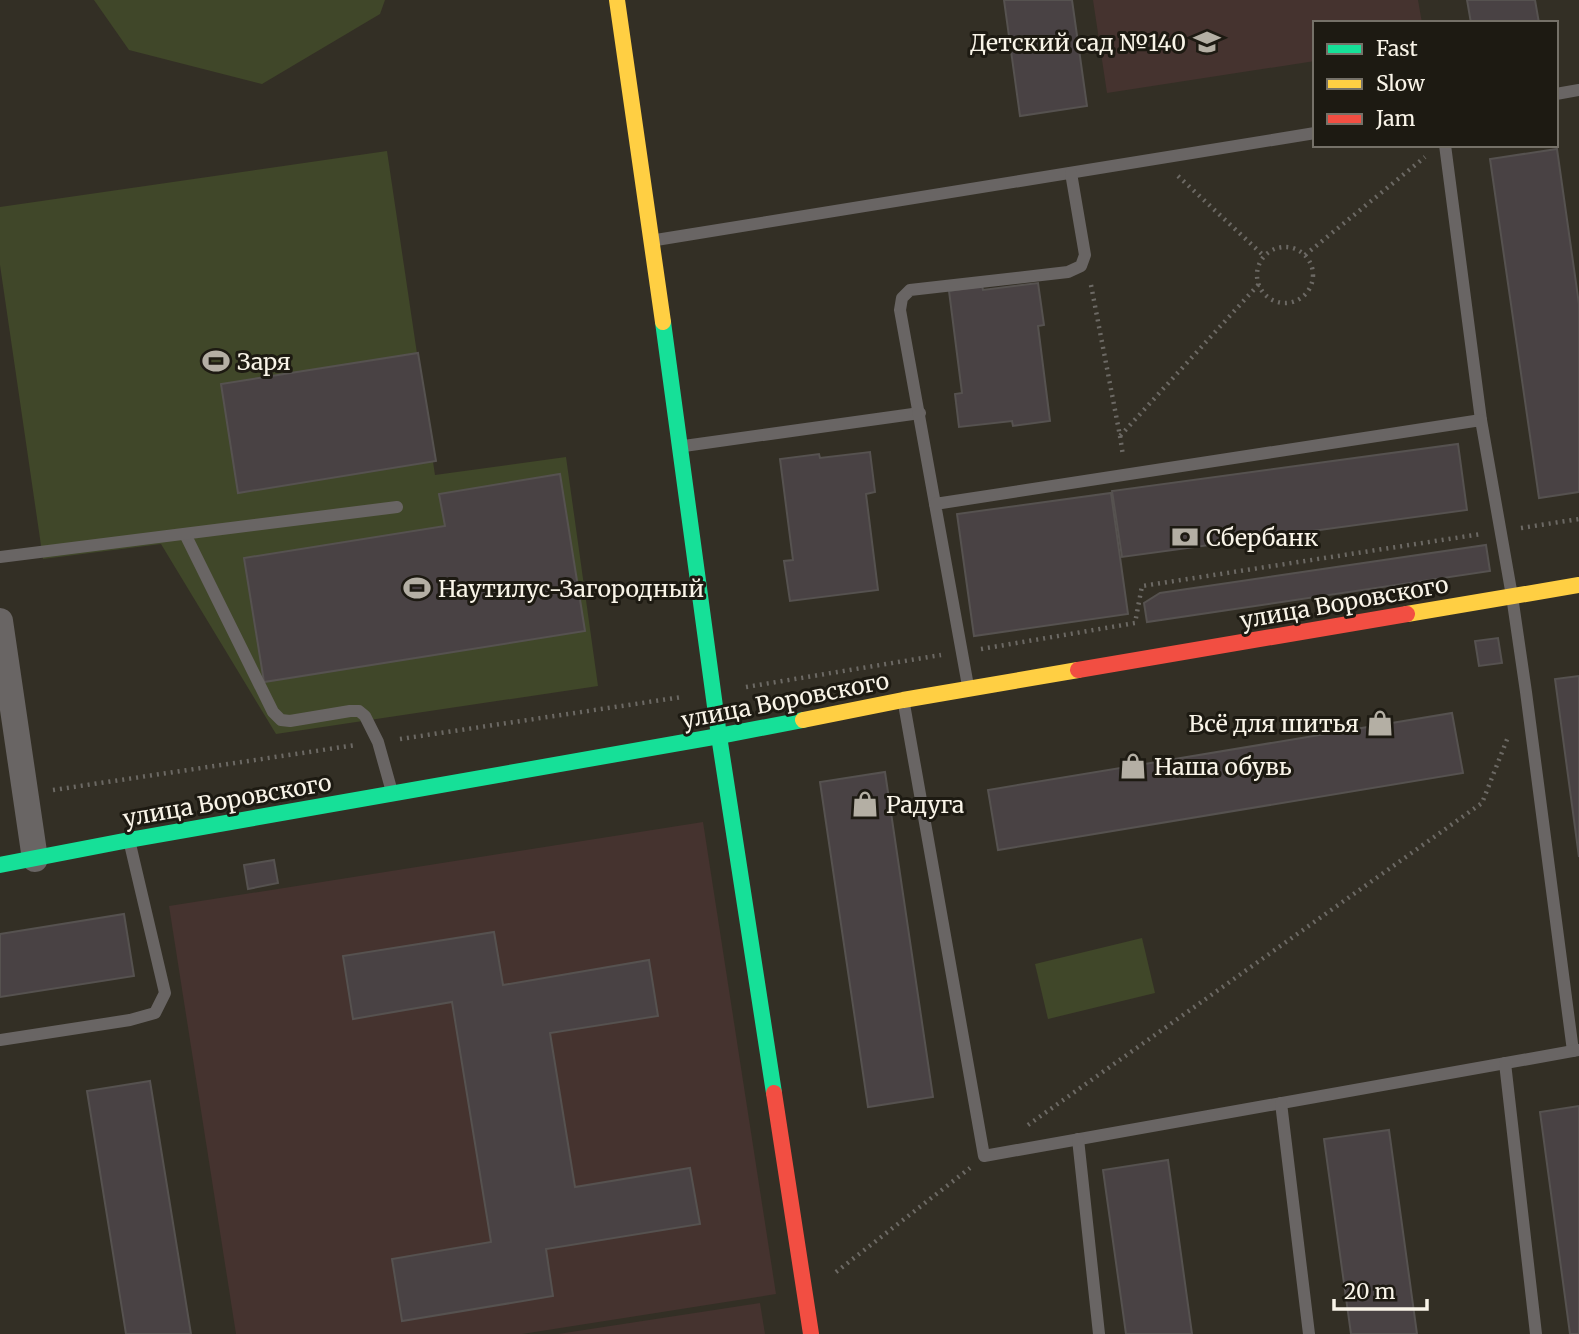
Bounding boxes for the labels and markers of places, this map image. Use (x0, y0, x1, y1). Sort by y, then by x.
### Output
school or university icon: Детский сад №140 (1192, 27, 1222, 57)
place label: Детский сад №140 (970, 28, 1186, 57)
sports icon: Заря (201, 346, 231, 376)
place label: Заря (237, 347, 291, 376)
bank icon: Сбербанк (1170, 522, 1200, 552)
place label: Сбербанк (1206, 523, 1319, 552)
sports icon: Наутилус-Загородный (402, 573, 432, 603)
place label: Наутилус-Загородный (438, 574, 704, 603)
shop icon: Всё для шитья (1365, 708, 1395, 738)
place label: Всё для шитья (1188, 709, 1359, 738)
shop icon: Наша обувь (1118, 751, 1148, 781)
place label: Наша обувь (1154, 752, 1292, 781)
shop icon: Радуга (850, 789, 880, 819)
place label: Радуга (886, 790, 964, 819)

